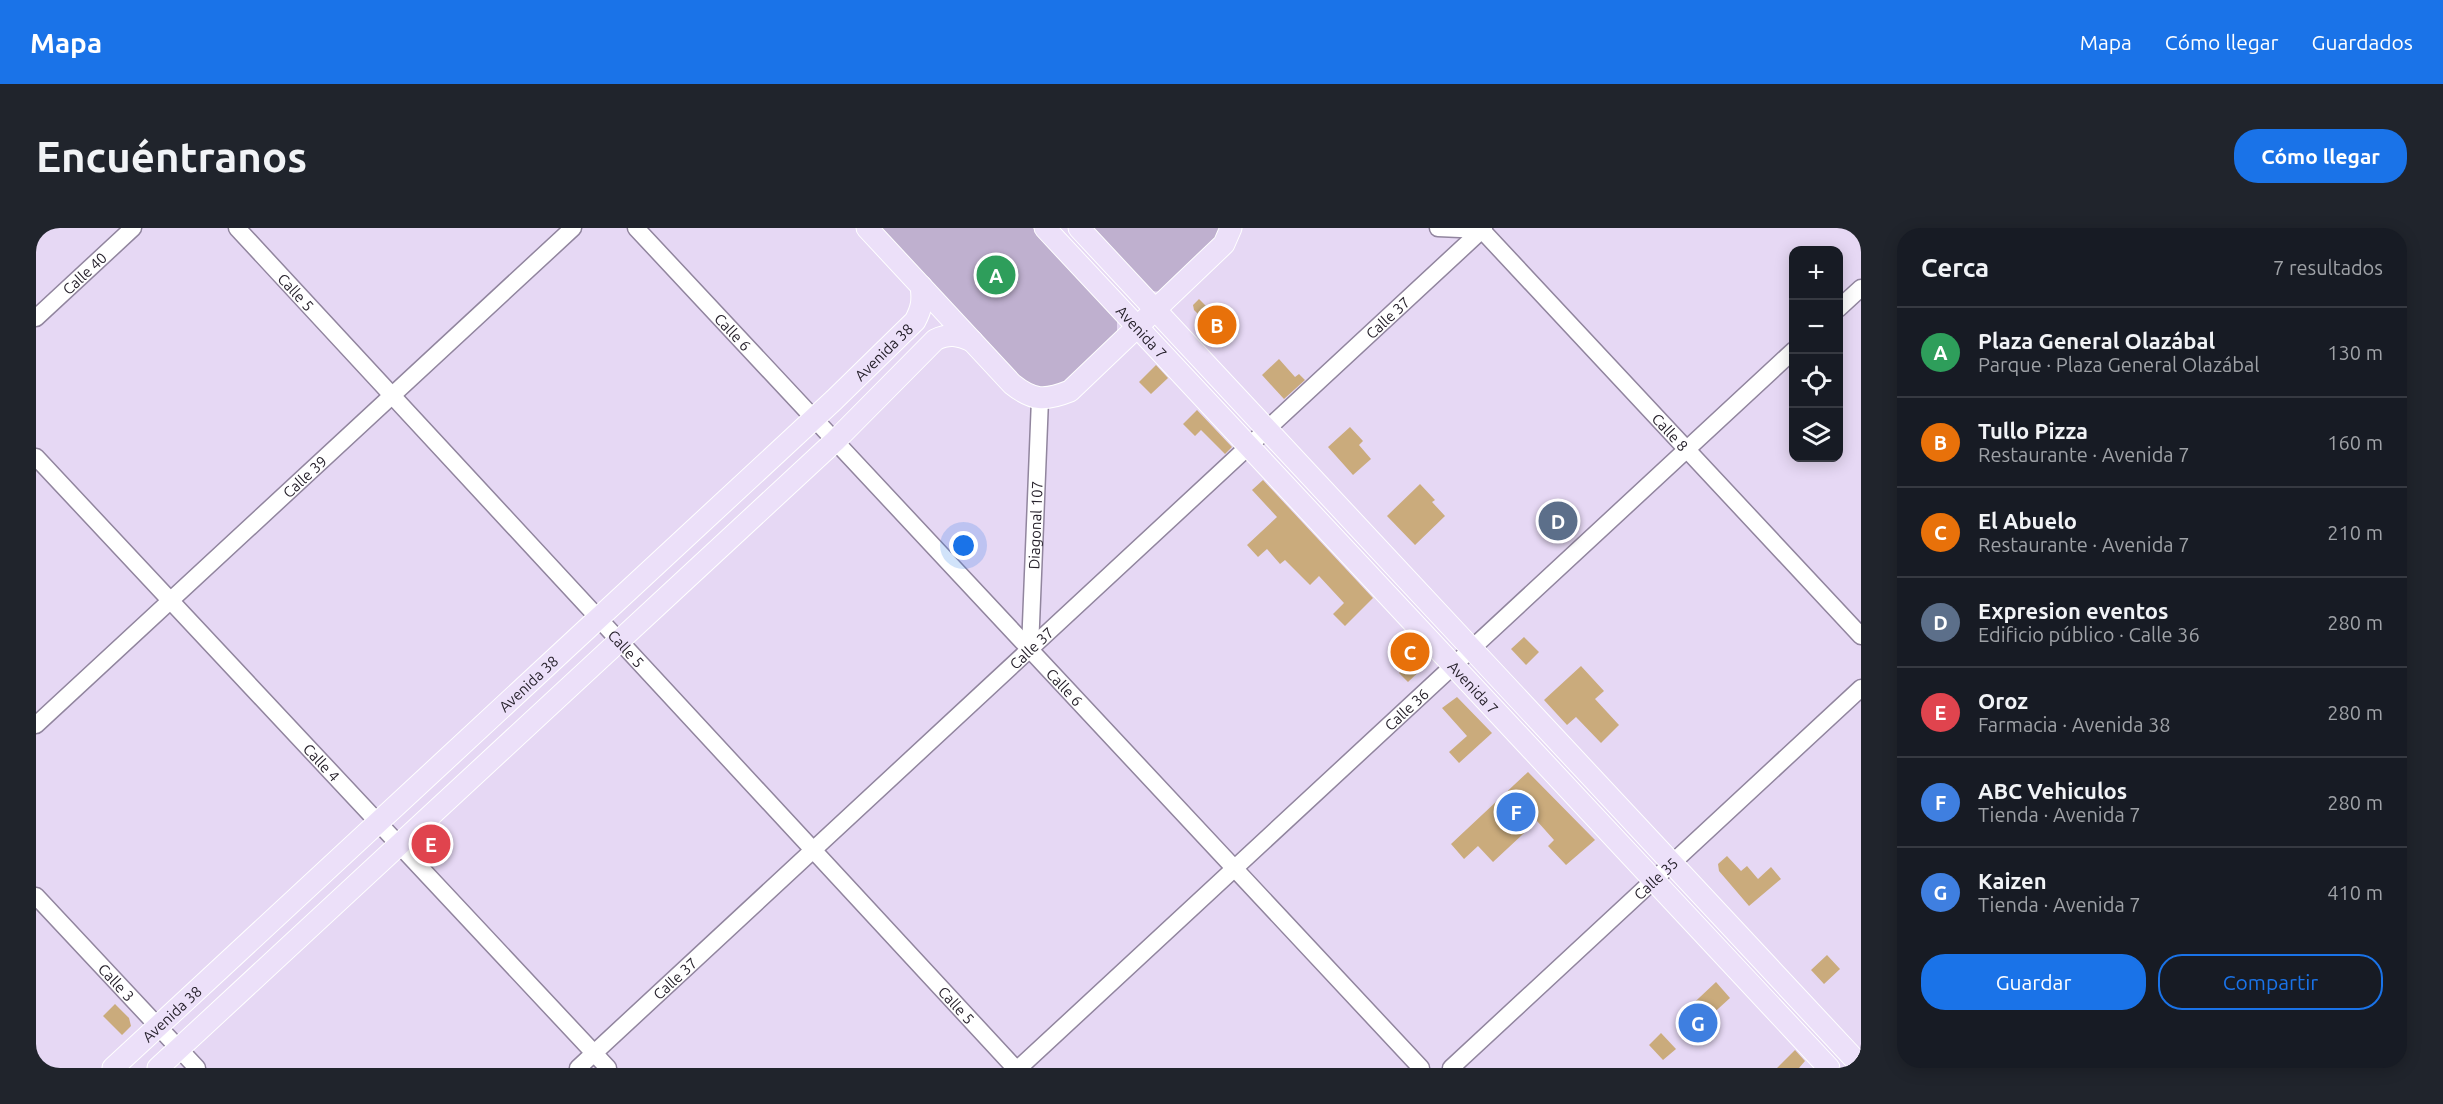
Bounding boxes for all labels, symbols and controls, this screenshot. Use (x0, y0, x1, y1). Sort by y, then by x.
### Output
text: Mapa (30, 27, 102, 58)
text: Mapa (2080, 30, 2132, 54)
text: Cómo llegar (2165, 30, 2279, 54)
text: Guardados (2312, 30, 2413, 54)
button: Cómo llegar (2234, 129, 2407, 183)
text: Encuéntranos (36, 133, 307, 180)
map controls (1789, 246, 1843, 462)
button: + (1789, 246, 1843, 300)
street label: Calle 40 (59, 249, 110, 298)
pin: A (976, 252, 1016, 298)
text: Cerca (1921, 253, 1989, 282)
text: 7 resultados (2273, 256, 2383, 279)
street label: Calle 5 (275, 270, 318, 314)
street label: Calle 37 (1362, 293, 1413, 342)
button: − (1789, 300, 1843, 354)
street label: Avenida 7 (1113, 302, 1171, 362)
pin: B (1198, 302, 1236, 348)
street label: Calle 6 (711, 310, 755, 354)
street label: Avenida 38 (851, 320, 916, 384)
text: Plaza General Olazábal (1978, 328, 2215, 353)
text: A (1933, 341, 1948, 364)
text: 130 m (2327, 341, 2383, 364)
text: Parque · Plaza General Olazábal (1978, 353, 2260, 376)
button: locate (1789, 354, 1843, 408)
button: layers (1789, 408, 1843, 462)
street label: Calle 8 (1649, 410, 1692, 454)
text: Tullo Pizza (1978, 418, 2088, 443)
text: B (1934, 431, 1947, 454)
text: 160 m (2327, 431, 2383, 454)
text: Restaurante · Avenida 7 (1978, 443, 2189, 466)
street label: Calle 39 (279, 452, 330, 501)
street label: Diagonal 107 (1025, 481, 1045, 570)
pin: D (1538, 498, 1577, 544)
text: El Abuelo (1978, 508, 2077, 533)
text: C (1934, 521, 1947, 544)
text: 210 m (2327, 521, 2383, 544)
your location (949, 531, 978, 560)
text: Restaurante · Avenida 7 (1978, 533, 2189, 556)
text: Expresion eventos (1978, 598, 2168, 623)
text: D (1933, 611, 1948, 634)
text: 280 m (2327, 611, 2383, 634)
street label: Calle 37 (1006, 623, 1057, 672)
text: Edificio público · Calle 36 (1978, 623, 2200, 646)
street label: Calle 5 (605, 626, 648, 671)
pin: C (1390, 630, 1430, 674)
street label: Avenida 38 (495, 652, 561, 715)
street label: Avenida 7 (1445, 657, 1502, 717)
street label: Calle 6 (1043, 665, 1086, 709)
street label: Calle 36 (1381, 685, 1432, 734)
text: Oroz (1978, 688, 2028, 713)
text: E (1935, 701, 1946, 724)
text: 280 m (2327, 701, 2383, 724)
text: Farmacia · Avenida 38 (1978, 713, 2171, 736)
street label: Calle 4 (300, 740, 343, 784)
text: ABC Vehiculos (1978, 778, 2127, 803)
pin: F (1496, 790, 1536, 834)
text: F (1935, 791, 1946, 814)
text: 280 m (2327, 791, 2383, 814)
text: Tienda · Avenida 7 (1978, 803, 2141, 826)
pin: E (412, 822, 450, 866)
street label: Calle 35 (1630, 854, 1681, 903)
text: Kaizen (1978, 868, 2047, 893)
text: G (1934, 881, 1947, 904)
text: 410 m (2327, 881, 2383, 904)
text: Tienda · Avenida 7 (1978, 893, 2141, 916)
street label: Calle 37 (649, 954, 700, 1003)
button: Guardar (1921, 954, 2146, 1010)
button: Compartir (2158, 954, 2383, 1010)
street label: Calle 3 (95, 960, 138, 1004)
street label: Avenida 38 (139, 982, 205, 1045)
street label: Calle 5 (935, 983, 978, 1027)
pin: G (1678, 1000, 1718, 1046)

